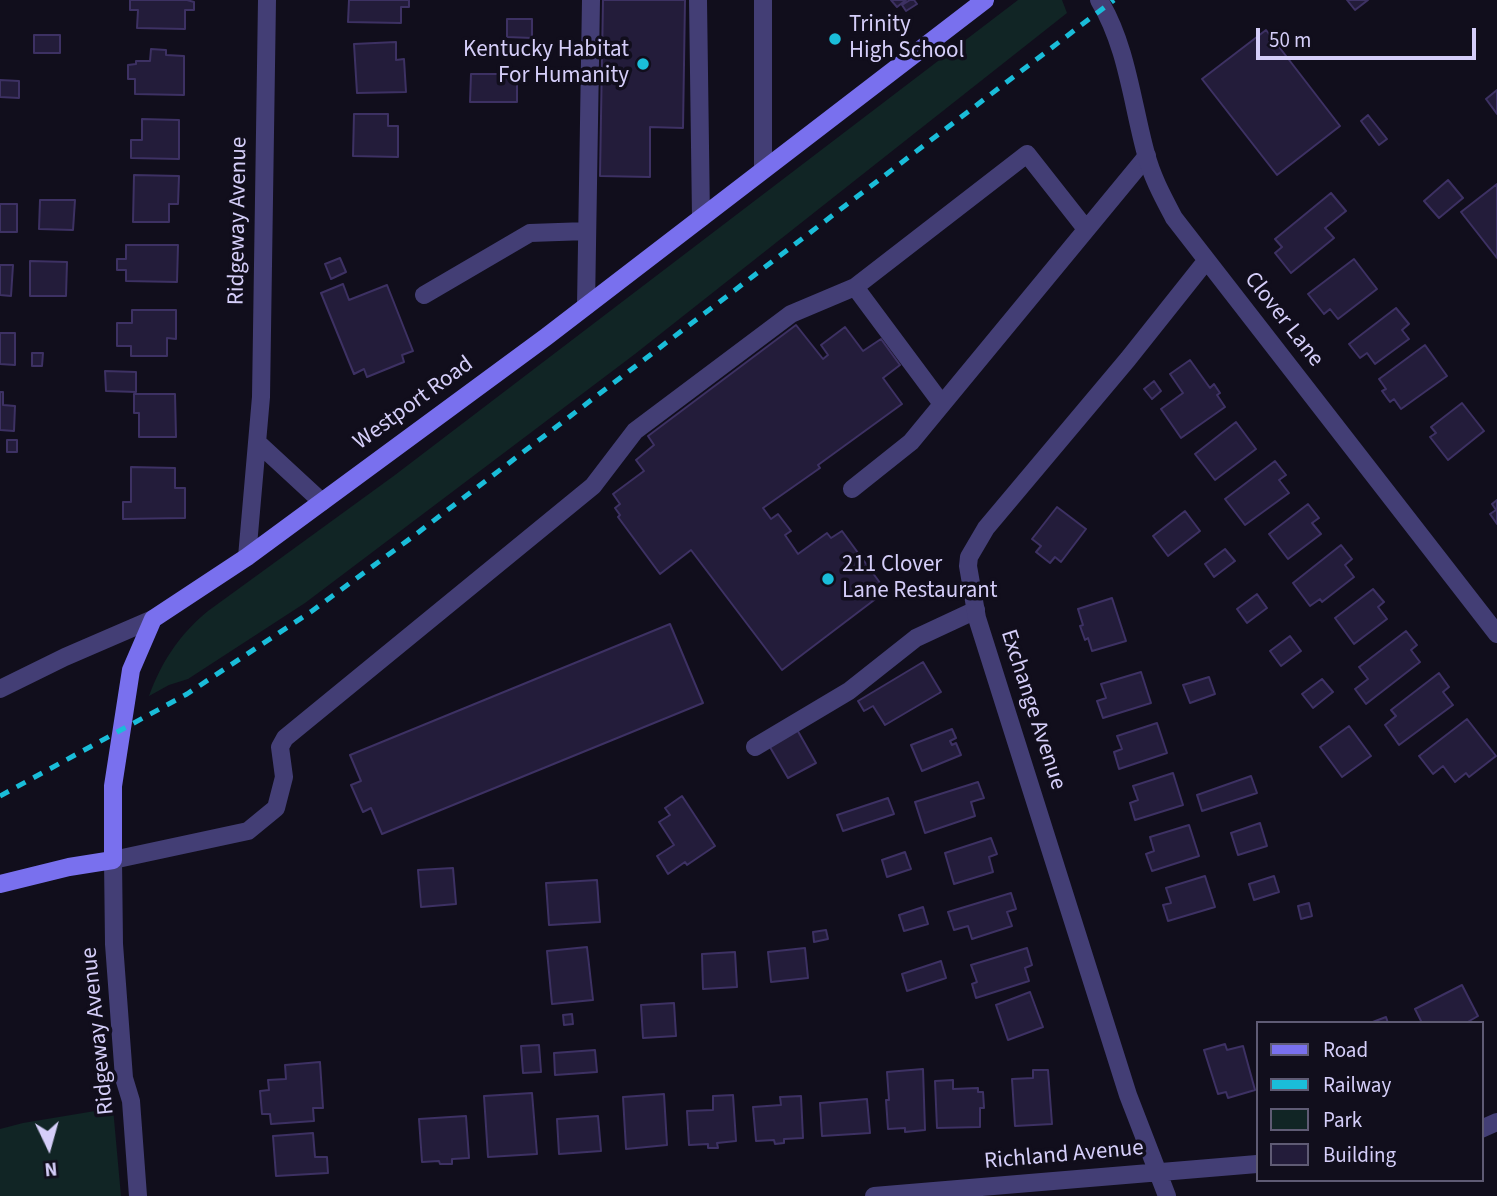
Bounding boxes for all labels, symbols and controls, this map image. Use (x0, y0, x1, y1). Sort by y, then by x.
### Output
place label: Trinity High School (849, 12, 964, 66)
scale bar (1259, 14, 1480, 58)
text: 50 m (1269, 25, 1311, 55)
marker: Trinity High School (827, 31, 843, 47)
place label: Kentucky Habitat For Humanity (463, 37, 629, 91)
marker: Kentucky Habitat For Humanity (635, 56, 651, 72)
street label: Ridgeway Avenue (224, 137, 254, 305)
street label: Clover Lane (1237, 267, 1329, 373)
street label: Westport Road (349, 351, 479, 457)
place label: 211 Clover Lane Restaurant (842, 552, 998, 606)
marker: 211 Clover Lane Restaurant (820, 571, 836, 587)
street label: Exchange Avenue (993, 627, 1071, 793)
street label: Ridgeway Avenue (76, 946, 122, 1116)
legend (1256, 1021, 1483, 1182)
text: Road (1323, 1035, 1368, 1065)
text: Railway (1323, 1070, 1391, 1100)
text: Park (1323, 1105, 1362, 1135)
north arrow (14, 1112, 84, 1182)
street label: Richland Avenue (983, 1135, 1145, 1177)
text: Building (1323, 1140, 1396, 1170)
text: N (43, 1154, 58, 1182)

